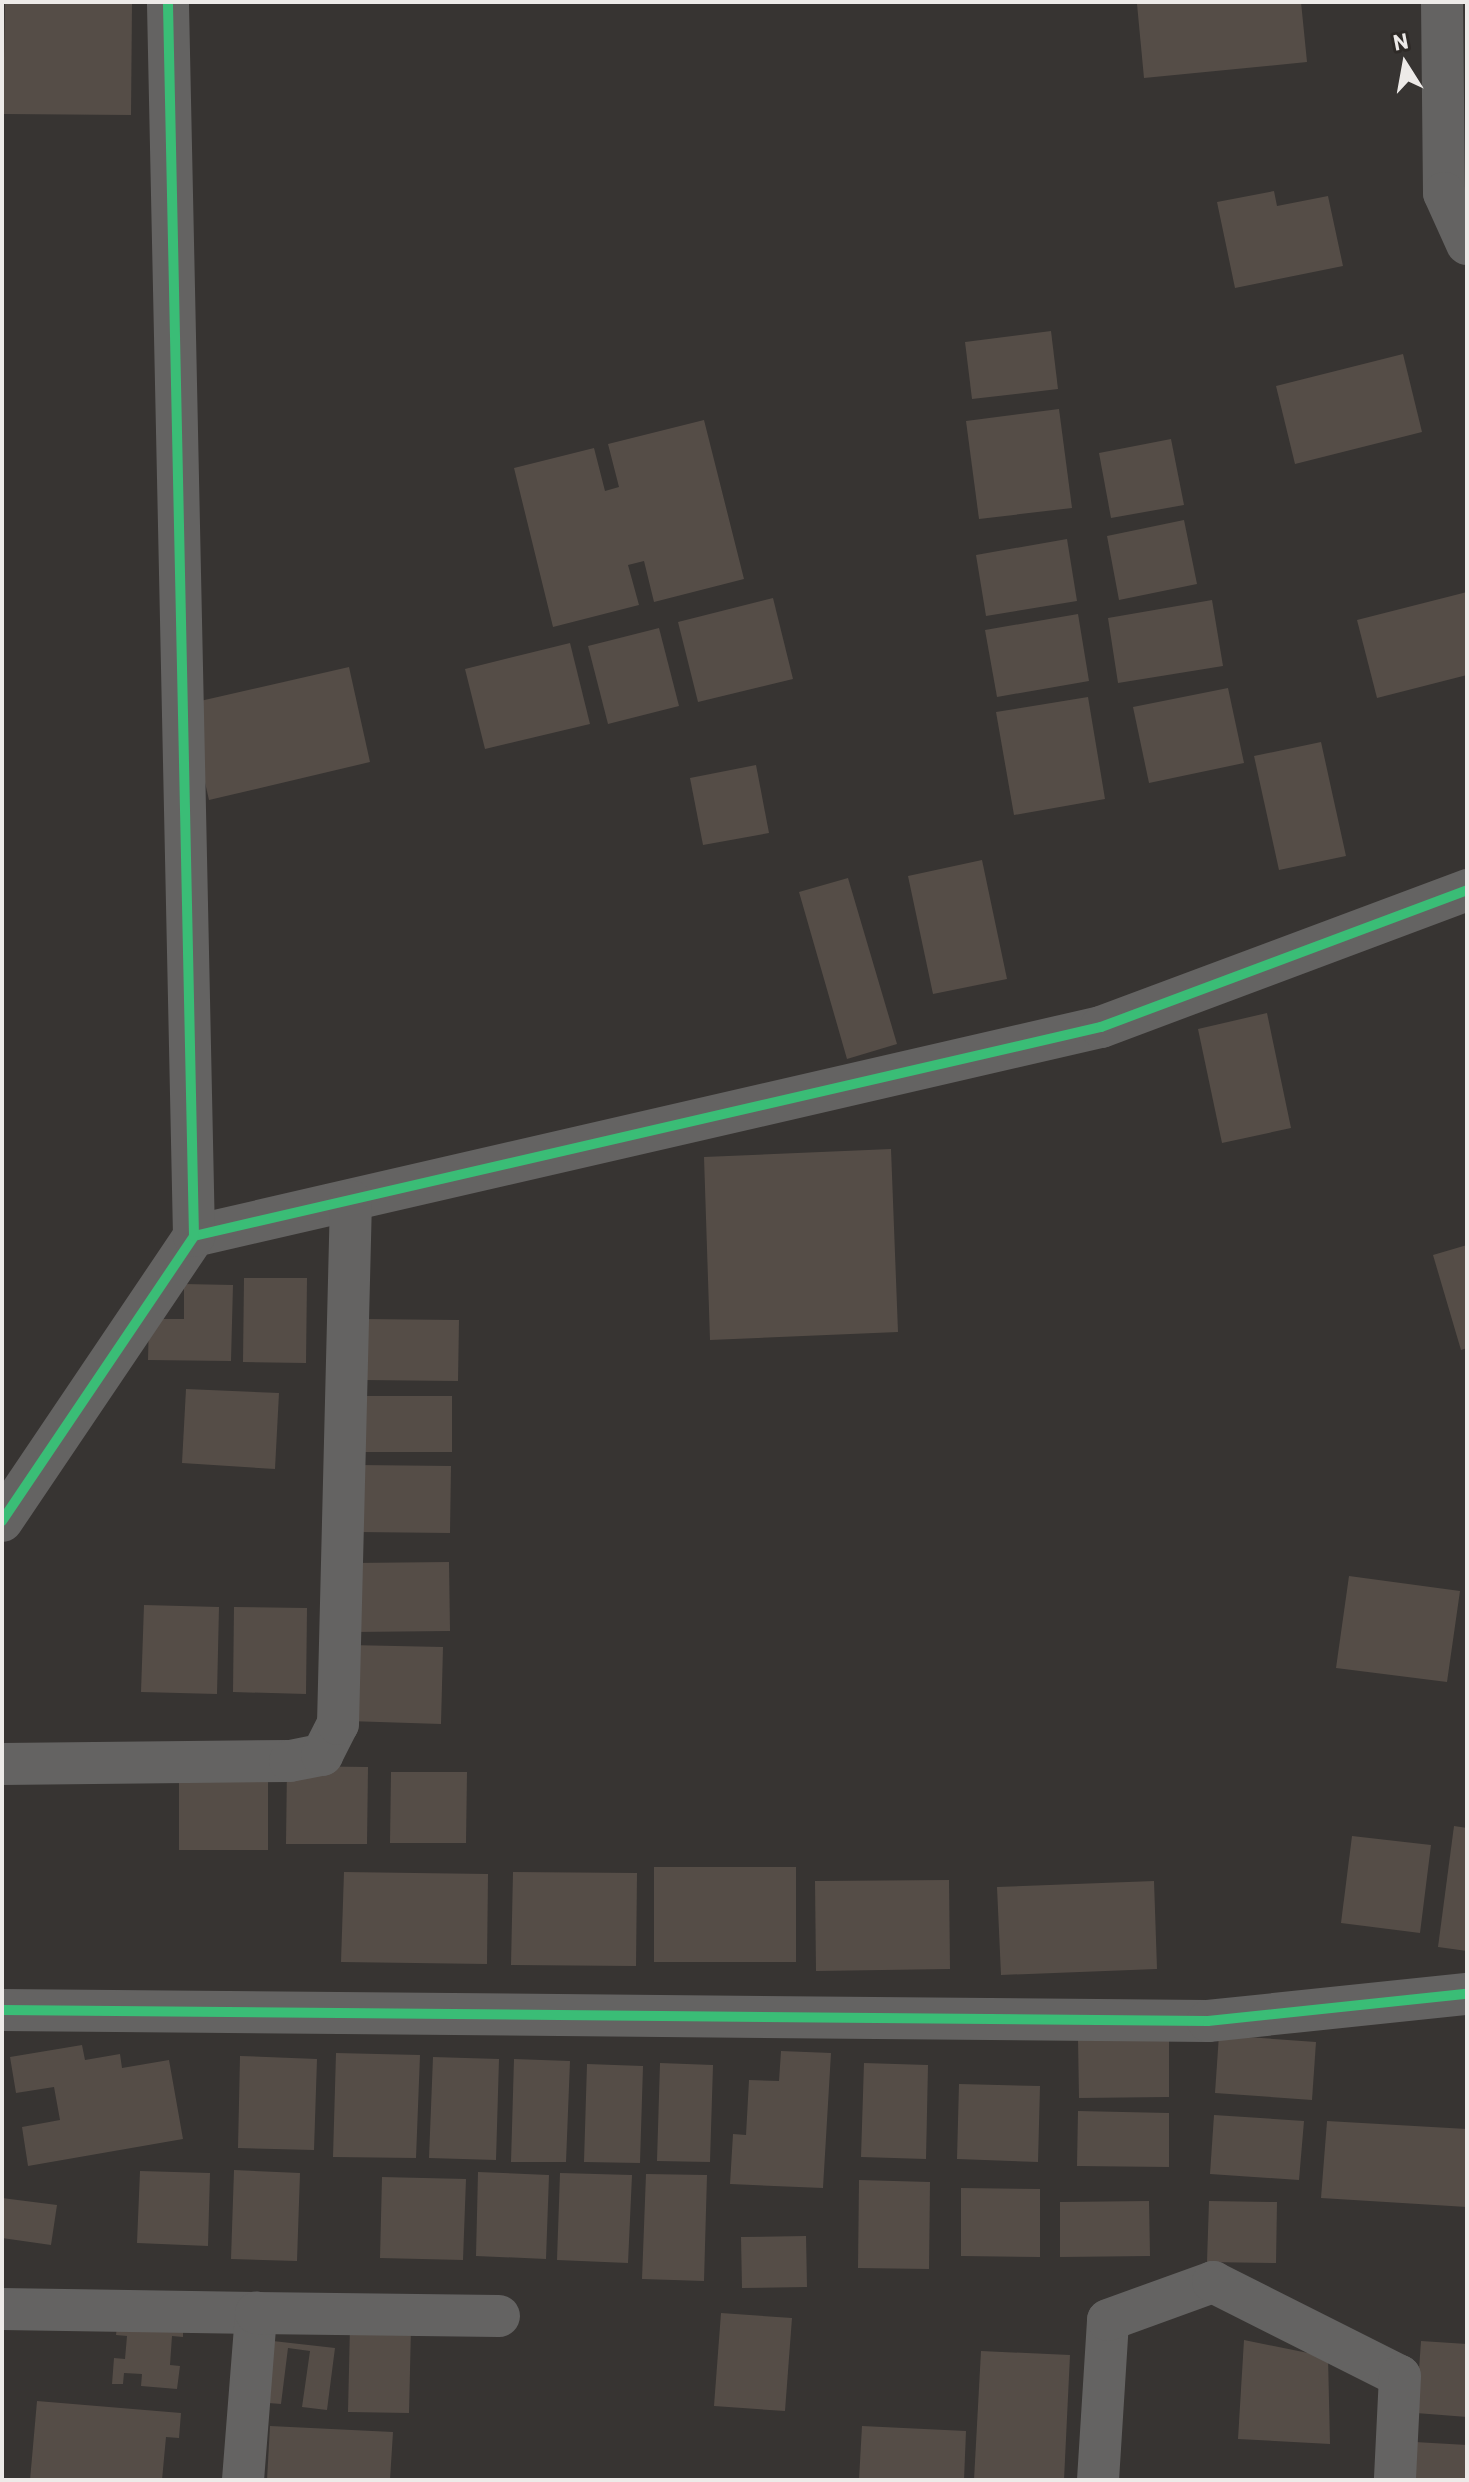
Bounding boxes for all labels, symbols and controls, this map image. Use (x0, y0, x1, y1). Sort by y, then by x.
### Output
north arrow (1365, 24, 1445, 104)
text: N (1391, 26, 1410, 55)

